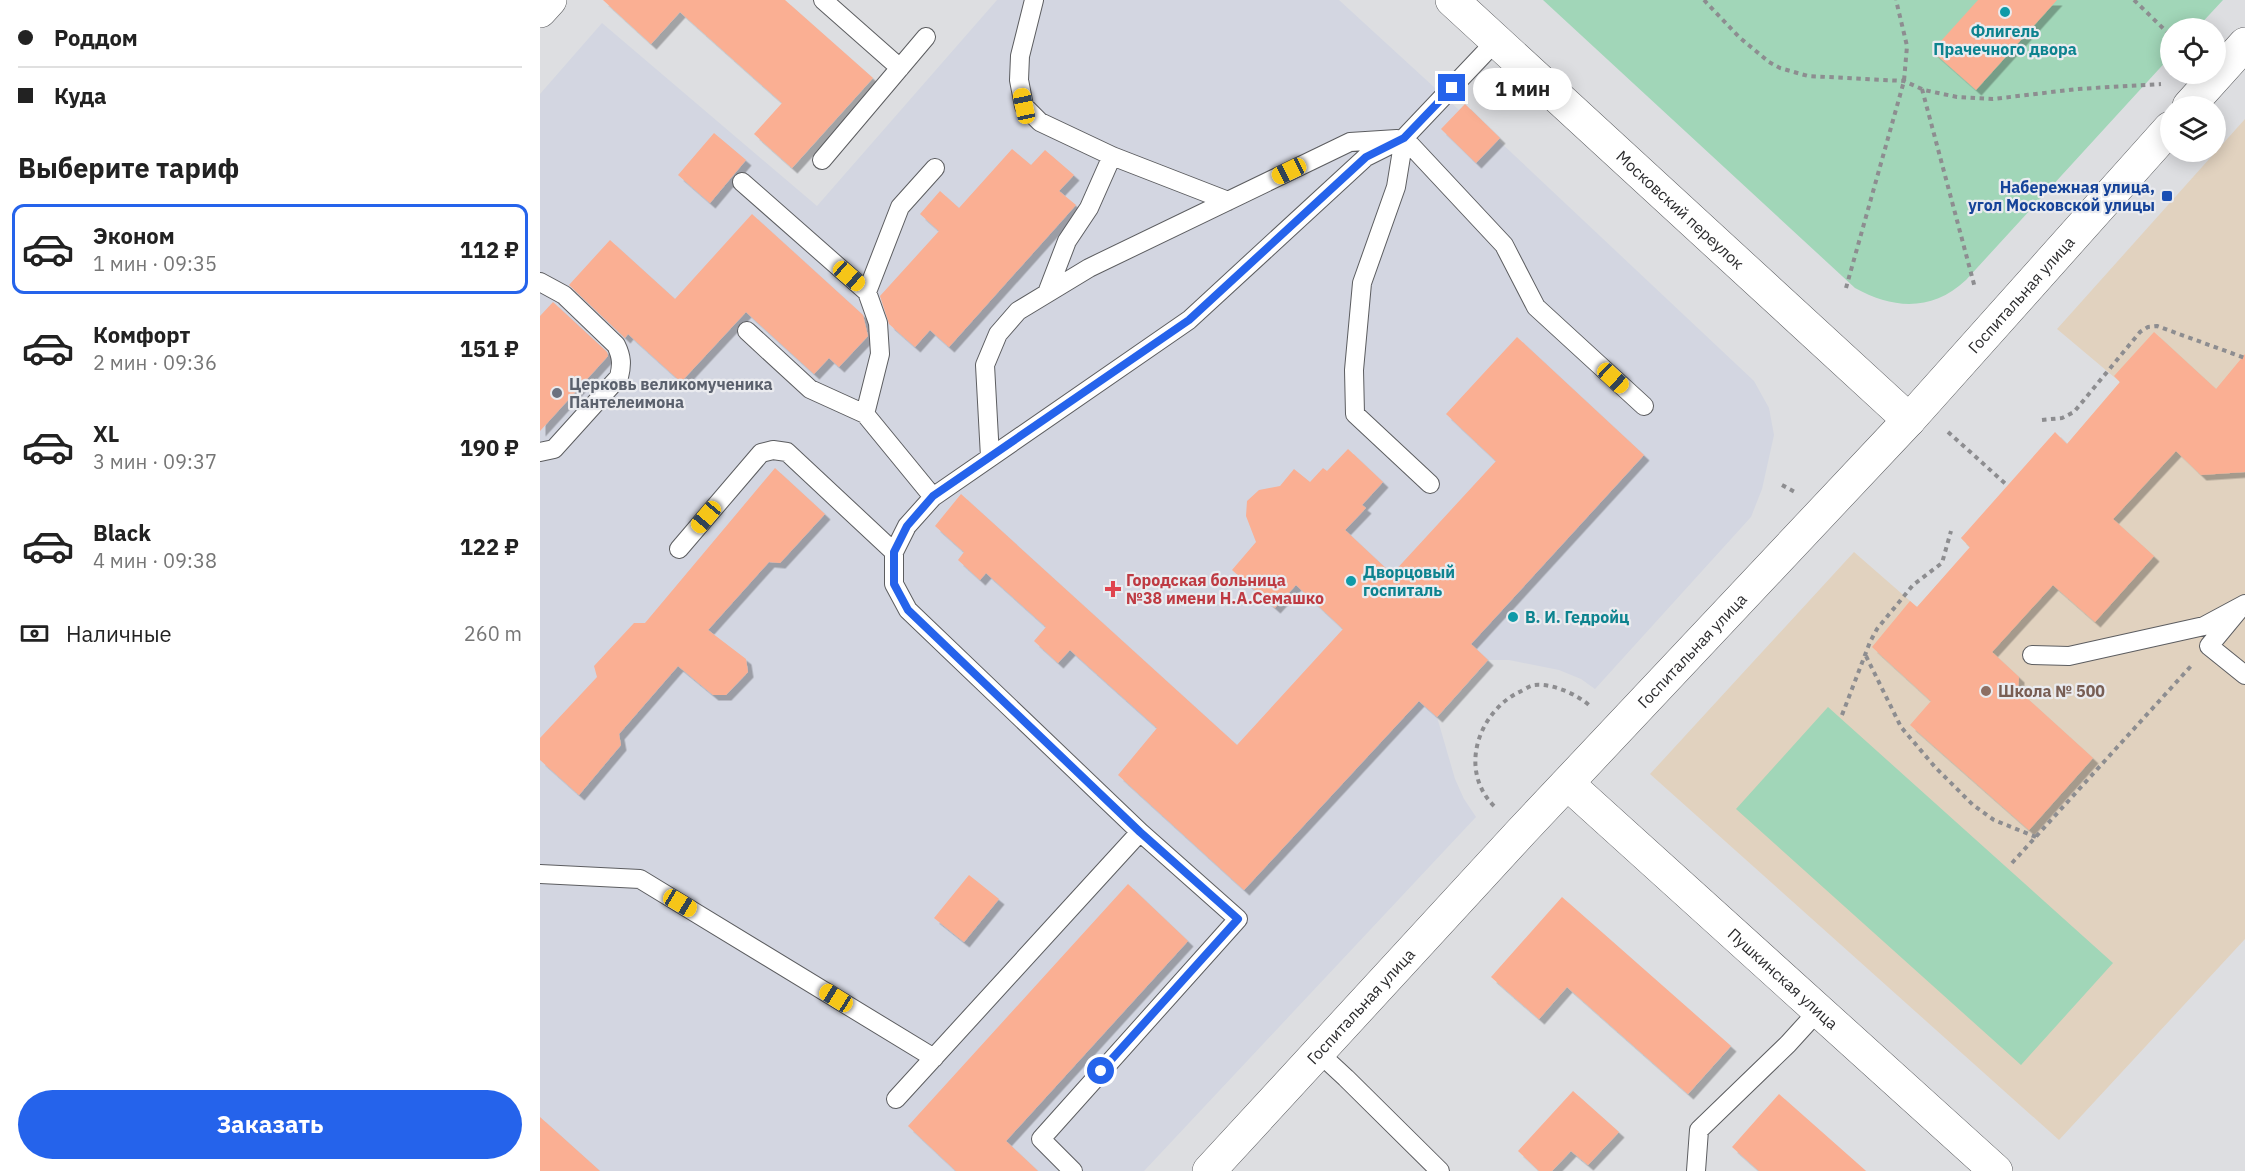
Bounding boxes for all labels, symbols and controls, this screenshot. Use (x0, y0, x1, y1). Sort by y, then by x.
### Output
marker: Флигель Прачечного двора (1998, 5, 2012, 19)
map controls (2160, 18, 2226, 162)
button: locate (2160, 18, 2226, 84)
place label: Флигель Прачечного двора (1933, 21, 2077, 59)
text: Роддом (54, 23, 138, 52)
callout: 1 мин (1473, 67, 1572, 109)
route end (1438, 74, 1465, 101)
text: 1 мин (1495, 75, 1550, 102)
text: Куда (54, 81, 107, 110)
car (1011, 87, 1037, 125)
button: layers (2160, 96, 2226, 162)
street label: Московский переулок (1612, 146, 1748, 274)
text: Выберите тариф (18, 150, 239, 185)
car (1269, 155, 1309, 187)
place label: Набережная улица, угол Московской улицы (1968, 177, 2155, 215)
marker: Набережная улица, угол Московской улицы (2160, 189, 2174, 203)
text: Эконом (93, 221, 175, 250)
icon: car (21, 222, 75, 276)
street label: Госпитальная улица (1964, 232, 2079, 357)
text: 112 ₽ (460, 235, 519, 264)
text: 1 мин · 09:35 (93, 250, 217, 277)
car (830, 257, 868, 295)
text: Комфорт (93, 320, 190, 349)
icon: car (21, 321, 75, 375)
text: 151 ₽ (460, 334, 519, 363)
text: 2 мин · 09:36 (93, 349, 217, 376)
car (1594, 359, 1632, 397)
place label: Церковь великомученика Пантелеимона (569, 374, 773, 412)
marker: Церковь великомученика Пантелеимона (550, 386, 564, 400)
text: XL (93, 419, 119, 448)
icon: car (21, 420, 75, 474)
text: 190 ₽ (460, 433, 519, 462)
text: 3 мин · 09:37 (93, 448, 217, 475)
car (688, 497, 724, 537)
text: Black (93, 518, 151, 547)
icon: car (21, 519, 75, 573)
text: 122 ₽ (460, 532, 519, 561)
text: 4 мин · 09:38 (93, 547, 217, 574)
place label: Дворцовый госпиталь (1363, 562, 1455, 600)
place label: Городская больница №38 имени Н.А.Семашко (1126, 570, 1324, 608)
marker: Дворцовый госпиталь (1344, 574, 1358, 588)
marker: Городская больница №38 имени Н.А.Семашко (1104, 580, 1122, 598)
street label: Госпитальная улица (1633, 589, 1751, 712)
place label: В. И. Гедройц (1525, 607, 1629, 627)
marker: В. И. Гедройц (1506, 610, 1520, 624)
icon: cash (18, 617, 51, 650)
text: Наличные (66, 619, 172, 648)
text: 260 m (464, 620, 522, 647)
place label: Школа № 500 (1998, 681, 2105, 701)
marker: Школа № 500 (1979, 684, 1993, 698)
car (660, 886, 700, 920)
street label: Пушкинская улица (1724, 924, 1843, 1034)
street label: Госпитальная улица (1303, 944, 1419, 1068)
car (816, 981, 856, 1015)
route start (1087, 1057, 1114, 1084)
button: Заказать (18, 1090, 522, 1159)

